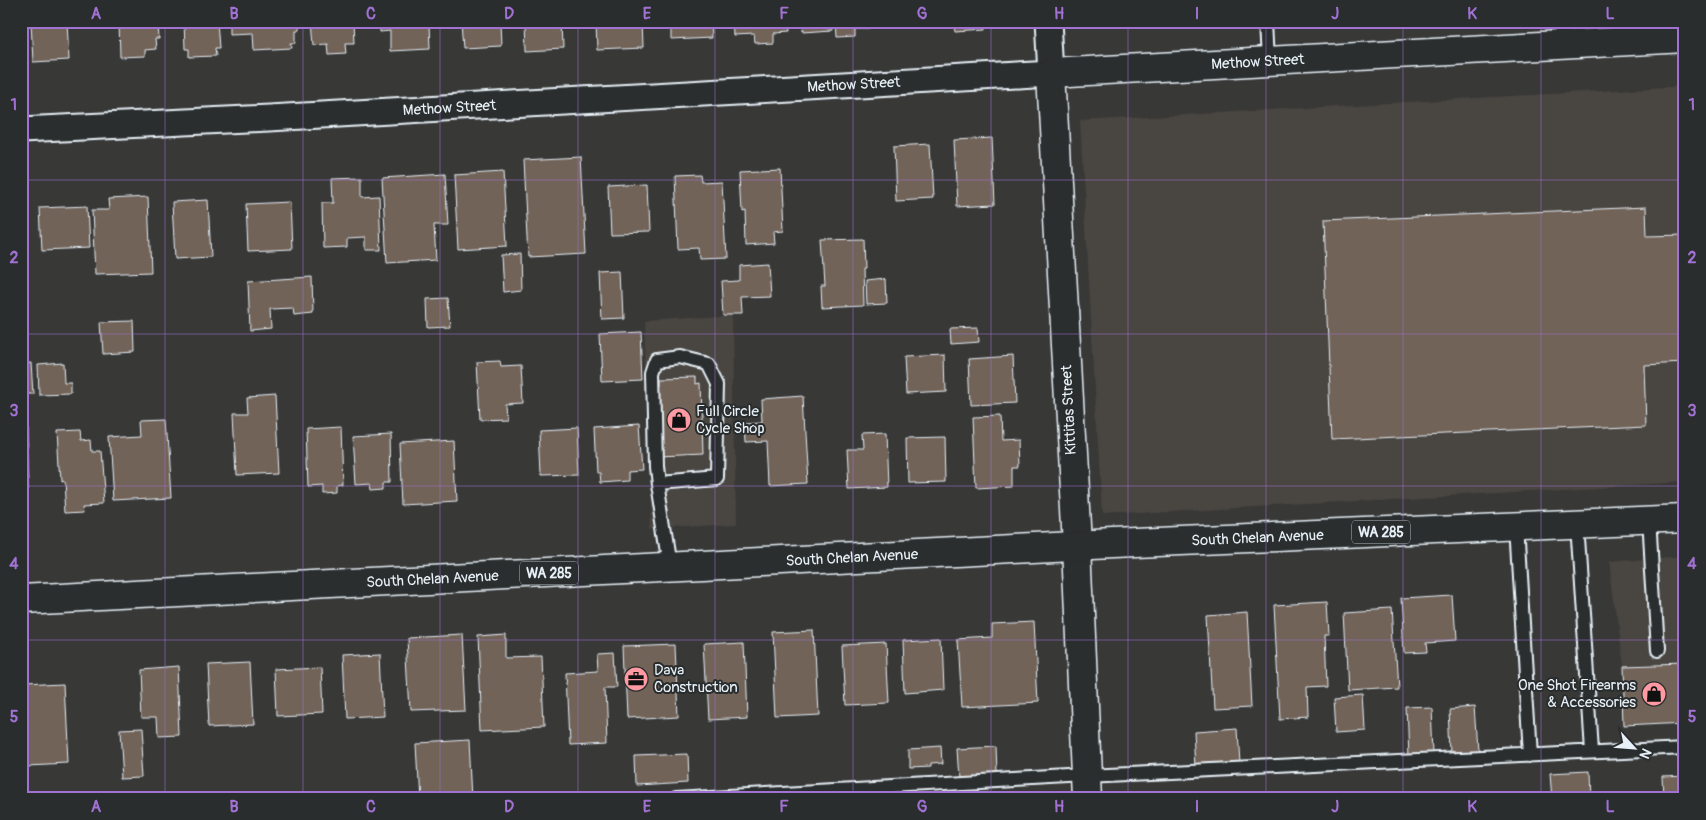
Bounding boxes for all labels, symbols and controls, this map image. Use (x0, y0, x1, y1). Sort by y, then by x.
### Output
text: A (91, 4, 102, 24)
text: B (229, 4, 239, 24)
text: C (366, 4, 376, 24)
text: D (504, 4, 514, 24)
text: E (643, 4, 652, 24)
text: F (779, 4, 789, 24)
text: G (917, 4, 928, 24)
text: H (1054, 4, 1064, 24)
text: I (1195, 4, 1199, 24)
text: J (1331, 4, 1339, 24)
text: K (1467, 4, 1477, 24)
text: L (1605, 4, 1615, 24)
street label: Methow Street (1211, 49, 1306, 74)
street label: Methow Street (807, 72, 902, 97)
text: 1 (11, 95, 17, 115)
street label: Methow Street (402, 95, 498, 120)
text: 1 (1689, 95, 1695, 115)
text: 2 (10, 248, 19, 268)
text: 2 (1688, 248, 1697, 268)
street label: Kittitas Street (1057, 364, 1081, 456)
text: 3 (10, 401, 19, 421)
text: 3 (1688, 401, 1697, 421)
place label: Full Circle Cycle Shop (696, 402, 765, 438)
shop icon: Full Circle Cycle Shop (666, 407, 692, 433)
road number: WA 285 (1352, 520, 1410, 544)
street label: South Chelan Avenue (1191, 525, 1325, 550)
street label: South Chelan Avenue (785, 544, 919, 570)
text: 4 (9, 554, 19, 574)
text: 4 (1687, 554, 1697, 574)
road number: WA 285 (520, 562, 578, 584)
street label: South Chelan Avenue (366, 566, 500, 592)
place label: Dava Construction (654, 661, 738, 697)
office icon: Dava Construction (623, 666, 649, 692)
place label: One Shot Firearms & Accessories (1518, 676, 1636, 712)
shop icon: One Shot Firearms & Accessories (1641, 681, 1667, 707)
text: 5 (10, 707, 19, 727)
text: 5 (1688, 707, 1697, 727)
north arrow (1608, 722, 1658, 772)
text: N (1636, 745, 1655, 761)
text: A (91, 797, 102, 817)
text: B (229, 797, 239, 817)
text: C (366, 797, 376, 817)
text: D (504, 797, 514, 817)
text: E (643, 797, 652, 817)
text: F (779, 797, 789, 817)
text: G (917, 797, 928, 817)
text: H (1054, 797, 1064, 817)
text: I (1195, 797, 1199, 817)
text: J (1331, 797, 1339, 817)
text: K (1467, 797, 1477, 817)
text: L (1605, 797, 1615, 817)

